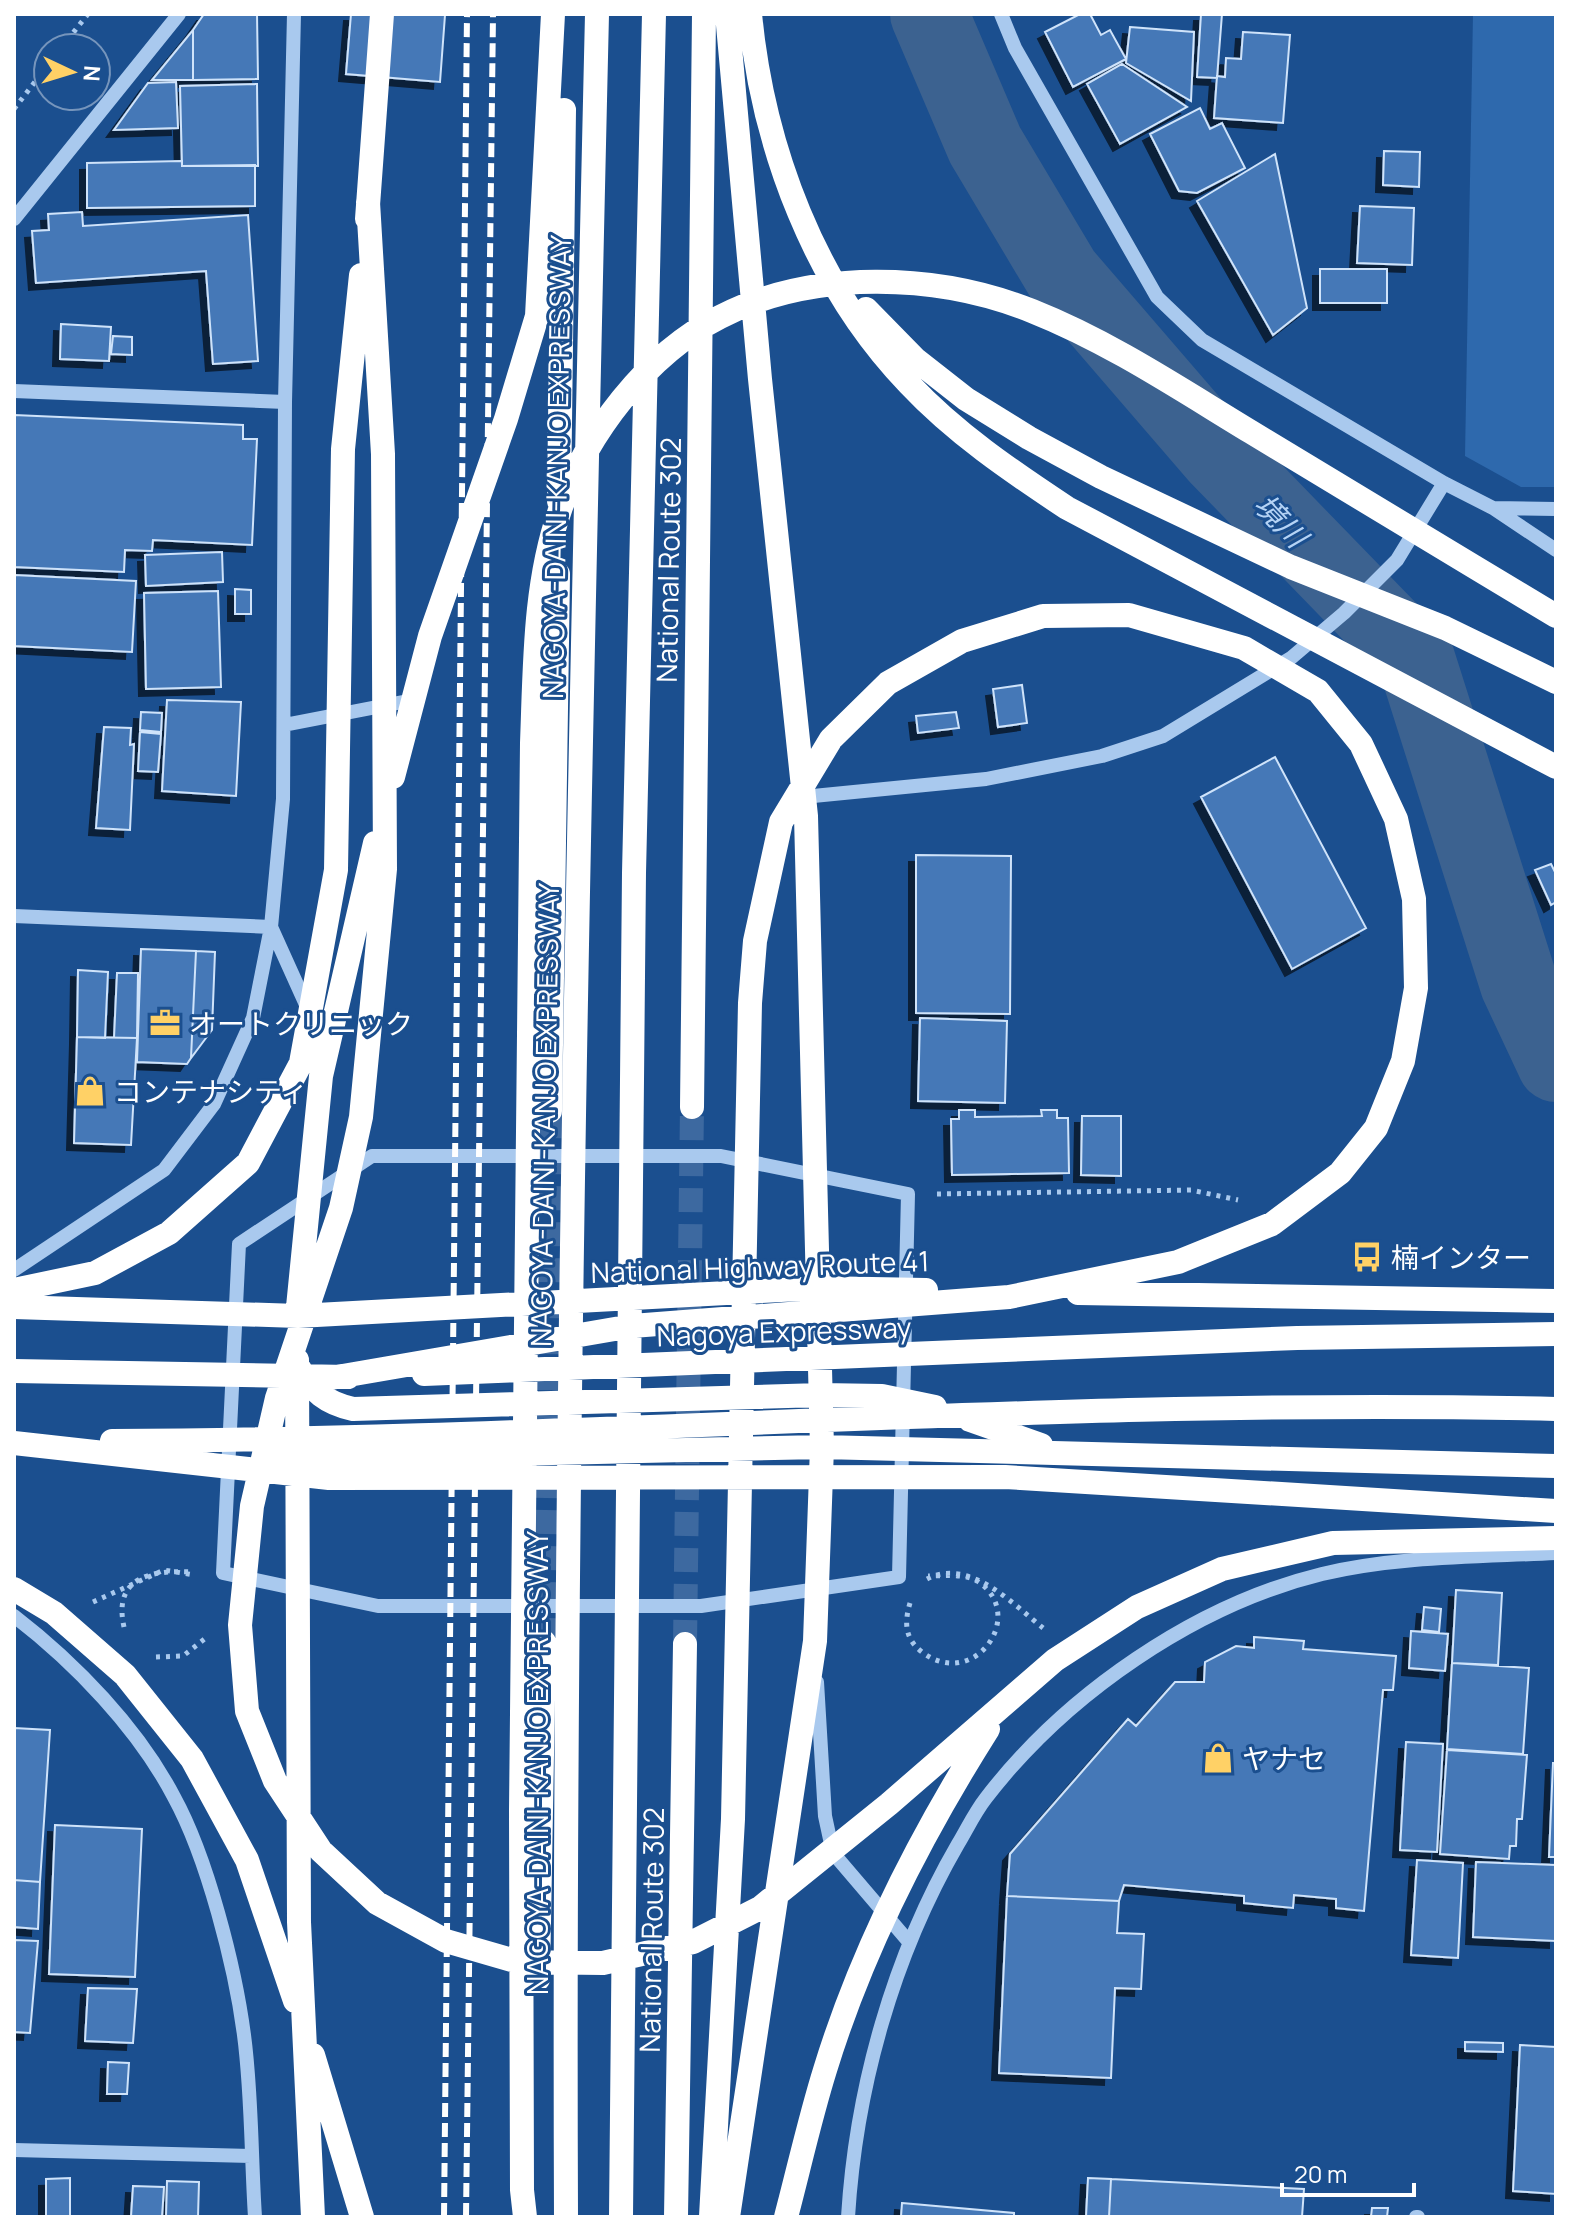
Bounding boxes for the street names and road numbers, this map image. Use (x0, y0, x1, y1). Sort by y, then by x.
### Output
street label: NAGOYA-DAINI-KANJO EXPRESSWAY (533, 234, 579, 699)
street label: National Route 302 (647, 437, 689, 683)
street label: NAGOYA-DAINI-KANJO EXPRESSWAY (521, 882, 567, 1347)
street label: National Highway Route 41 (590, 1241, 930, 1291)
street label: Nagoya Expressway (656, 1308, 912, 1354)
street label: NAGOYA-DAINI-KANJO EXPRESSWAY (518, 1531, 556, 1995)
street label: National Route 302 (630, 1807, 672, 2053)

